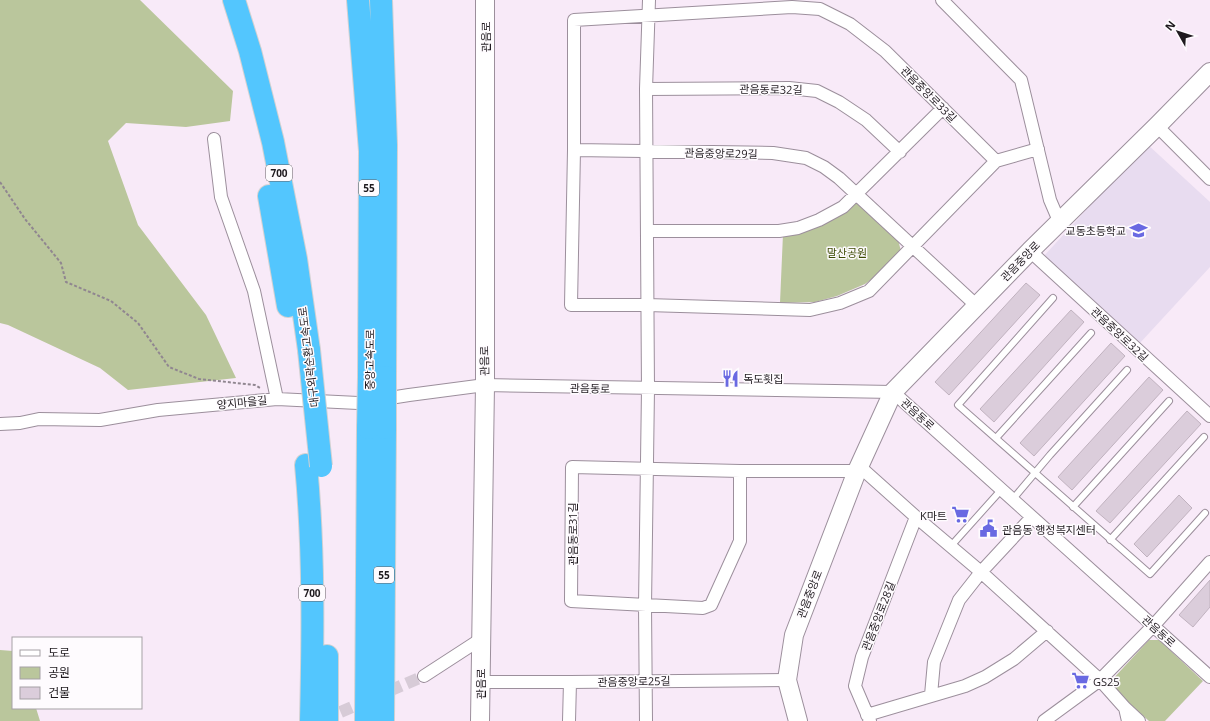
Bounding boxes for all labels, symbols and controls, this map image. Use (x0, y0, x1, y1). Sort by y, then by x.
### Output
north arrow (1158, 12, 1198, 52)
text: N (1161, 17, 1178, 34)
street label: 관음로 (478, 22, 493, 52)
street label: 관음중앙로33길 (898, 63, 960, 125)
street label: 관음동로32길 (739, 81, 803, 97)
street label: 관음중앙로29길 (684, 145, 758, 161)
road number: 700 (266, 165, 292, 181)
road number: 55 (359, 180, 379, 196)
school or university icon: 교동초등학교 (1129, 220, 1149, 240)
place label: 교동초등학교 (1065, 223, 1126, 238)
street label: 관음중앙로 (997, 238, 1043, 284)
park label: 말산공원 (827, 245, 867, 260)
street label: 관음중앙로32길 (1088, 304, 1152, 364)
street label: 대구외곽순환고속도로 (294, 306, 322, 408)
street label: 중앙고속도로 (362, 330, 377, 390)
street label: 관음로 (476, 346, 492, 376)
restaurant icon: 독도횟집 (720, 368, 740, 388)
place label: 독도횟집 (743, 371, 783, 386)
street label: 관음동로 (570, 380, 610, 396)
street label: 양지마을길 (216, 392, 268, 412)
street label: 관음동로 (898, 395, 938, 433)
street label: 관음동로31길 (565, 502, 580, 566)
supermarket icon: K마트 (950, 505, 970, 525)
place label: K마트 (920, 508, 947, 523)
public building icon: 관음동 행정복지센터 (979, 519, 999, 539)
place label: 관음동 행정복지센터 (1002, 522, 1096, 537)
road number: 55 (374, 567, 394, 583)
street label: 관음중앙로 (793, 568, 825, 620)
street label: 관음중앙로28길 (858, 579, 898, 653)
road number: 700 (299, 585, 325, 601)
street label: 관음동로 (1139, 612, 1179, 650)
legend (12, 637, 142, 709)
text: 도로 (48, 644, 70, 661)
text: 공원 (48, 664, 70, 681)
street label: 관음로 (473, 669, 488, 699)
supermarket icon: GS25 (1070, 671, 1090, 691)
street label: 관음중앙로25길 (597, 673, 671, 689)
place label: GS25 (1093, 674, 1120, 689)
text: 건물 (48, 684, 70, 701)

